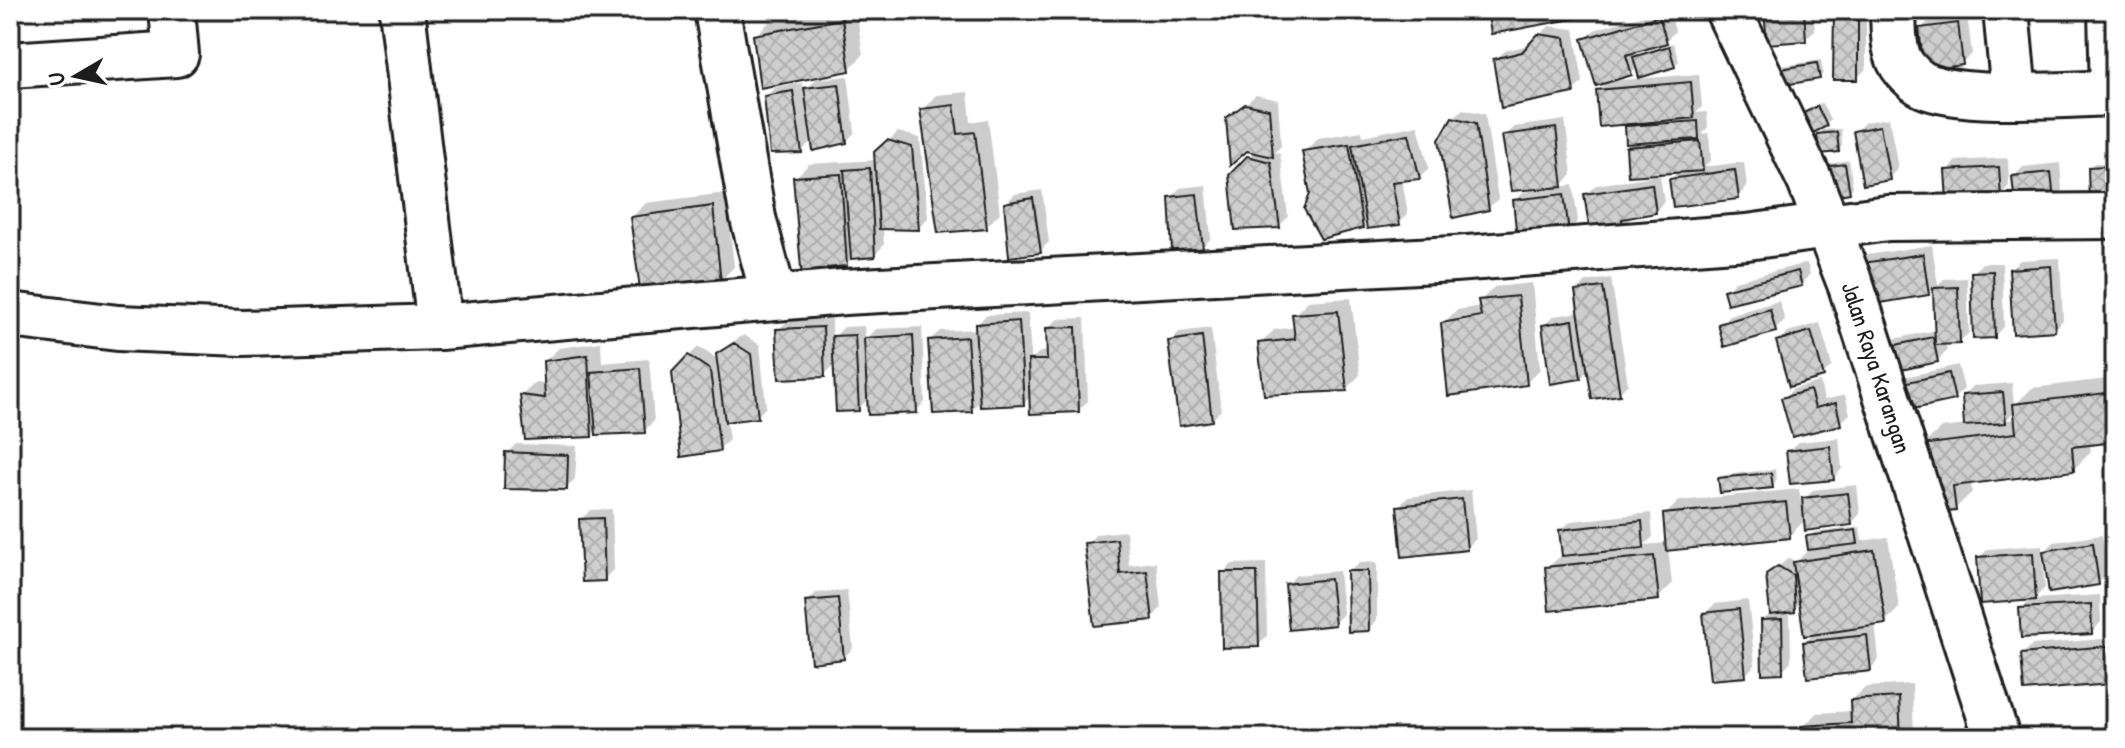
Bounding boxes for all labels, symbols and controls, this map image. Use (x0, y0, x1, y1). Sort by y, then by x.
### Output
north arrow (36, 36, 116, 116)
text: U (40, 71, 72, 87)
street label: Jalan Raya Karangan (1835, 278, 1920, 457)

